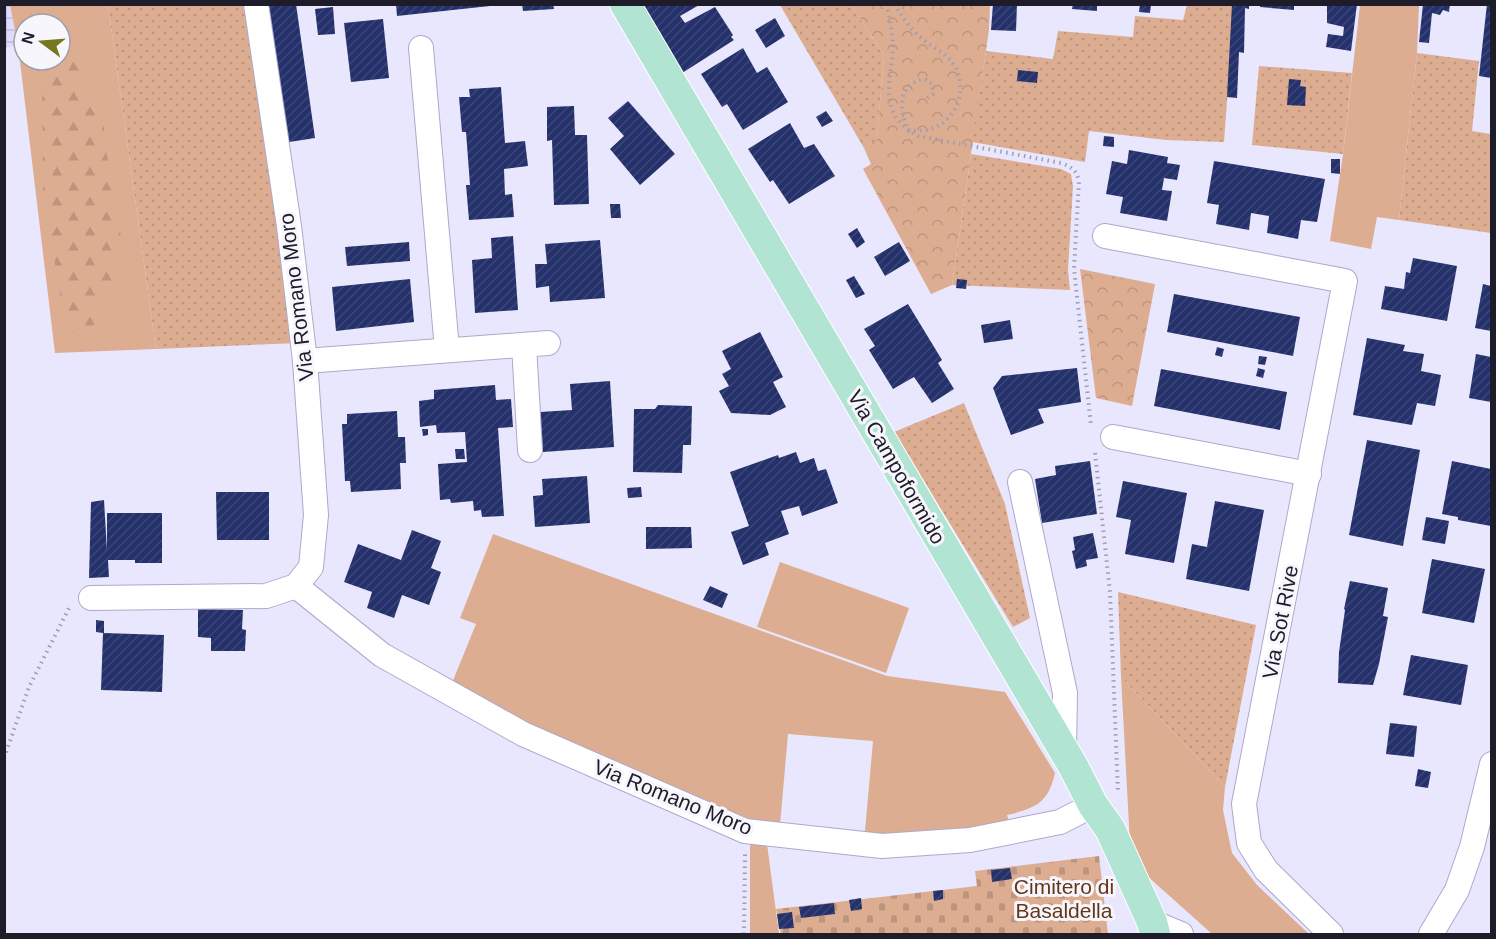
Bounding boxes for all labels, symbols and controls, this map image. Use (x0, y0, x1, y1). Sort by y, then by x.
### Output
north arrow (12, 12, 72, 72)
text: N (18, 30, 38, 46)
street label: Via Romano Moro (274, 212, 318, 382)
street label: Via Campoformido (844, 386, 950, 548)
street label: Via Sot Rive (1258, 563, 1302, 681)
street label: Via Romano Moro (590, 755, 756, 839)
park label: Cimitero di Basaldella (1014, 875, 1114, 922)

